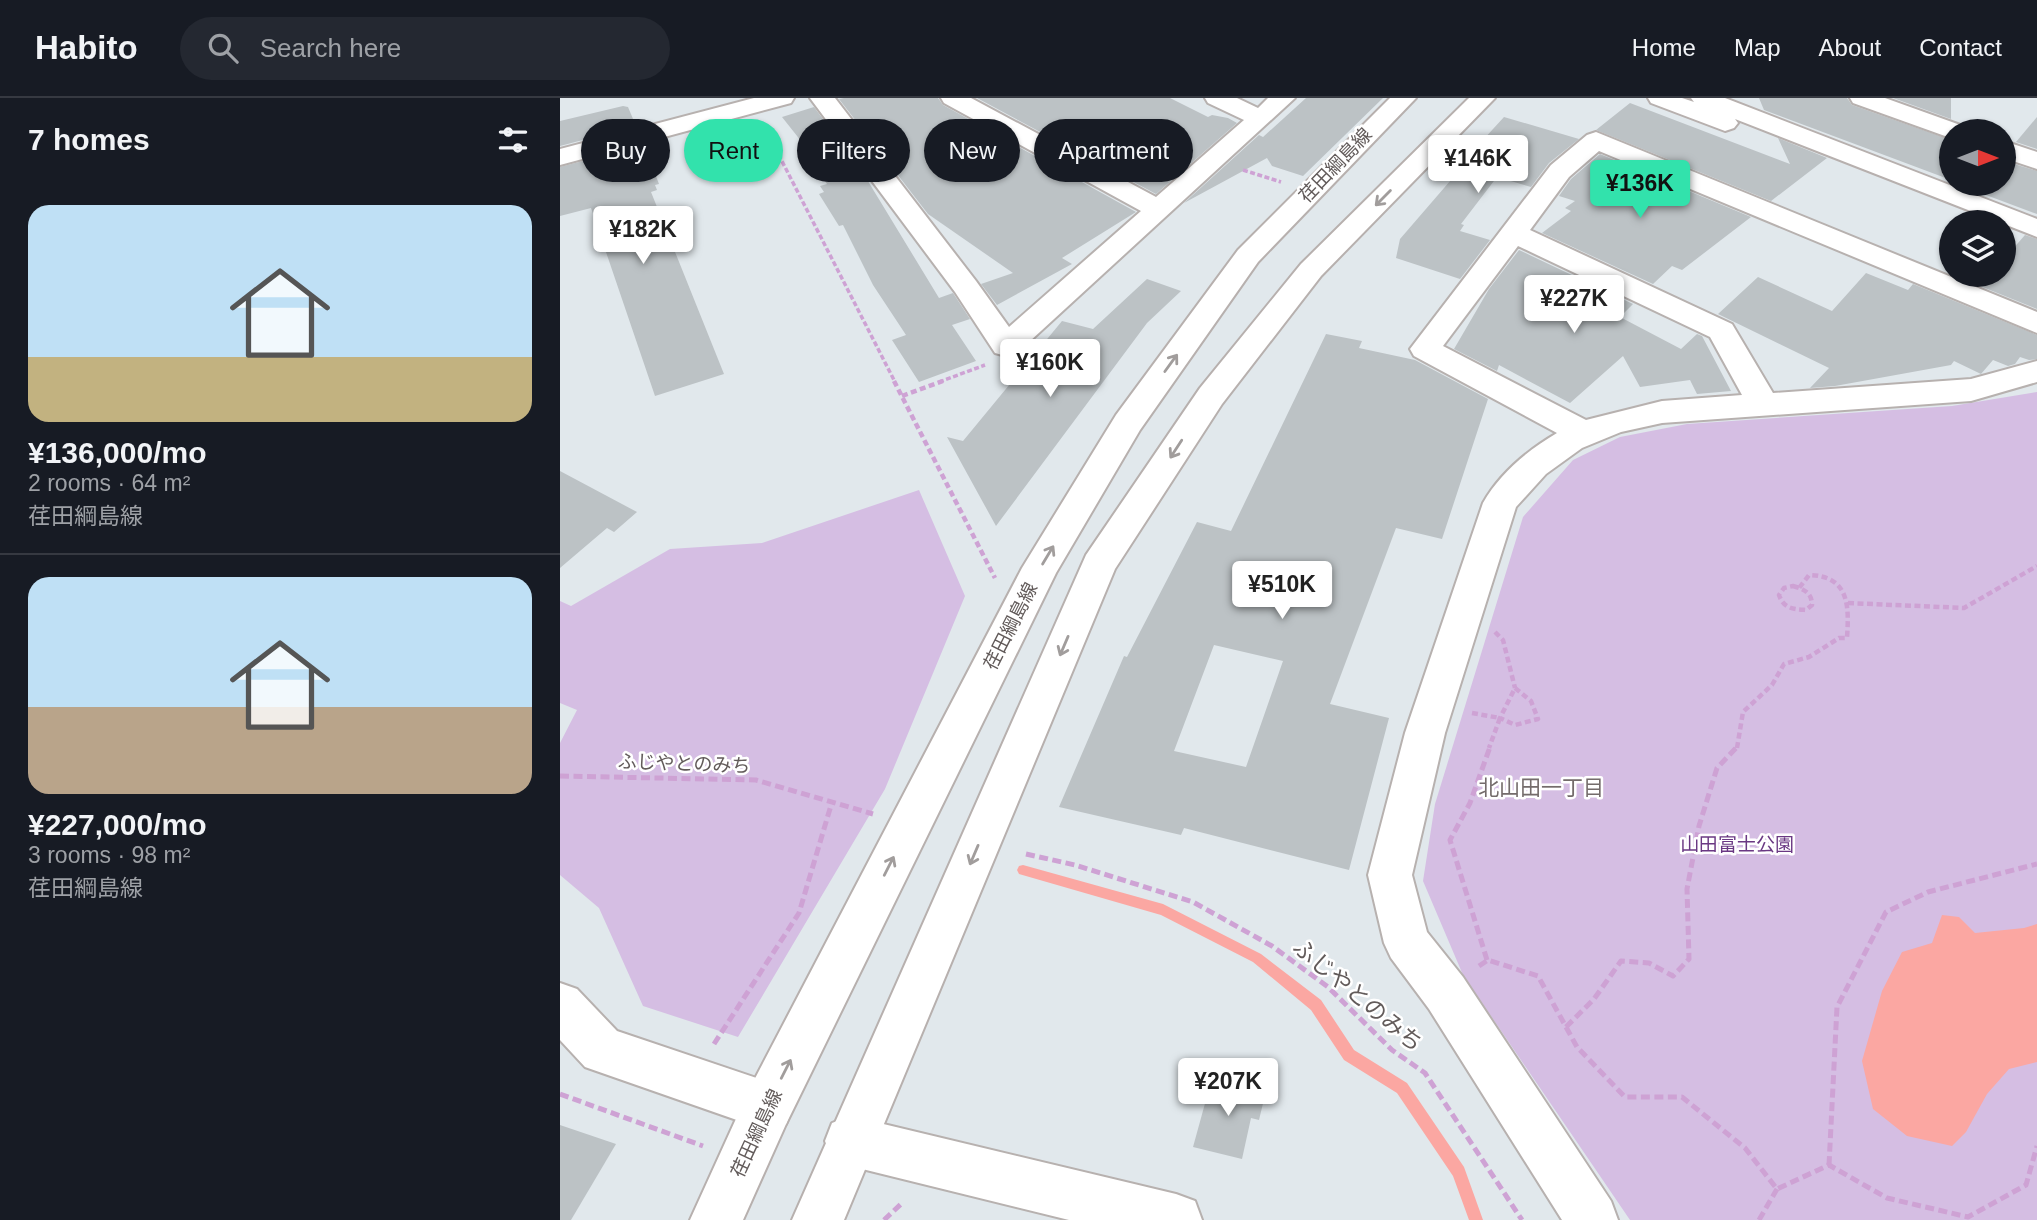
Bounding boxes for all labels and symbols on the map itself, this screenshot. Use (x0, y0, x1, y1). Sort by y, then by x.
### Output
north arrow (1939, 119, 2016, 196)
street label: 荏田綱島線 (1295, 124, 1376, 207)
pin: ¥146K (1429, 136, 1527, 195)
pin: ¥136K (1591, 160, 1689, 220)
one-way arrow (1375, 190, 1392, 207)
pin: ¥182K (594, 206, 692, 266)
pin: ¥227K (1525, 275, 1623, 335)
pin: ¥160K (1001, 340, 1099, 399)
one-way arrow (1163, 354, 1178, 373)
one-way arrow (1169, 438, 1183, 458)
one-way arrow (1041, 545, 1055, 565)
pin: ¥510K (1233, 561, 1331, 621)
street label: 荏田綱島線 (980, 579, 1041, 673)
one-way arrow (1057, 634, 1070, 656)
street label: ふじやとのみち (617, 751, 751, 776)
district label: 北山田一丁目 (1478, 776, 1604, 799)
park label: 山田富士公園 (1680, 834, 1794, 855)
one-way arrow (967, 843, 980, 865)
one-way arrow (882, 856, 896, 877)
street label: ふじやとのみち (1288, 933, 1428, 1057)
pin: ¥207K (1179, 1058, 1277, 1118)
one-way arrow (780, 1059, 794, 1080)
street label: 荏田綱島線 (727, 1086, 786, 1181)

